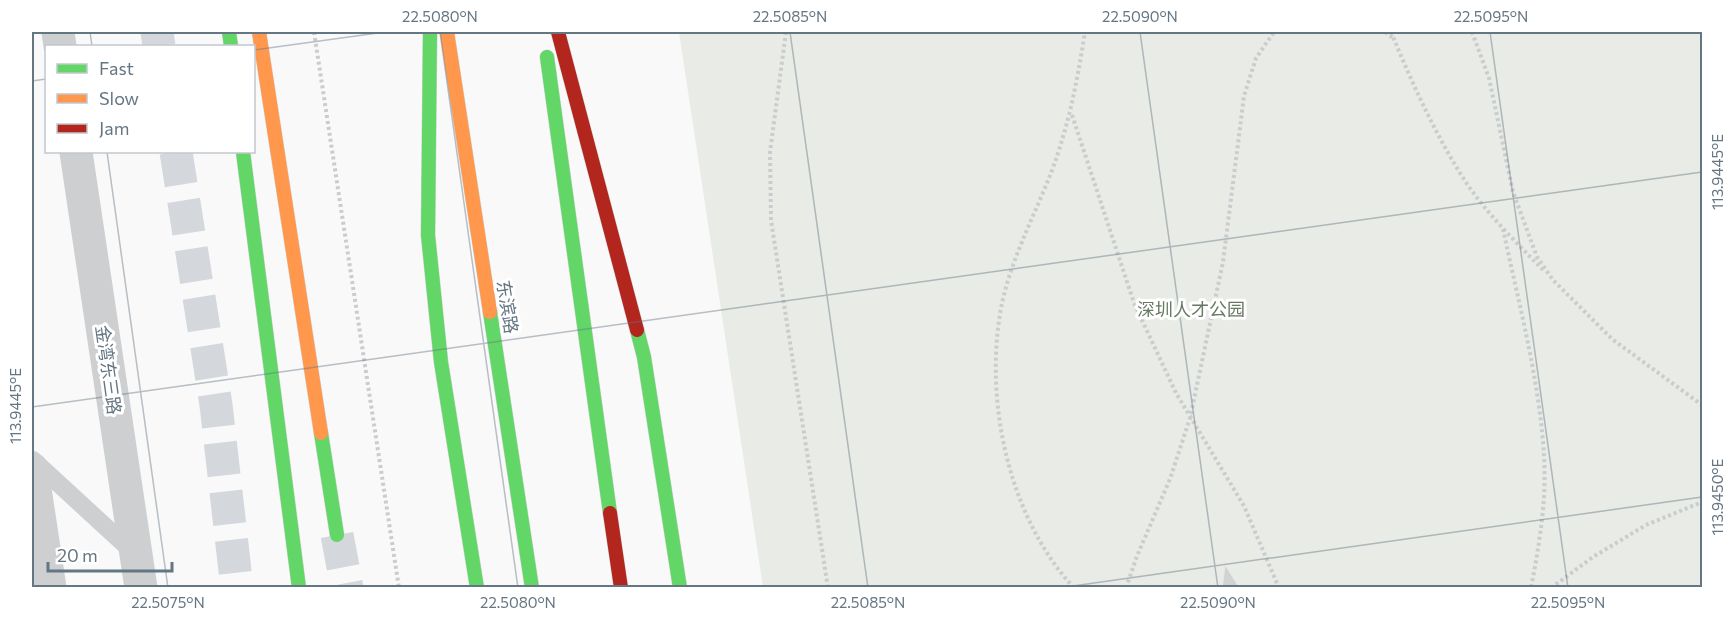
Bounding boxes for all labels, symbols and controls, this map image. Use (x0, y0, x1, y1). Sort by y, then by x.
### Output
text: 22.5080°N (402, 7, 478, 25)
text: 22.5085°N (753, 7, 827, 25)
text: 22.5090°N (1102, 7, 1178, 25)
text: 22.5095°N (1454, 7, 1528, 25)
legend (45, 45, 255, 153)
text: Fast (99, 57, 134, 79)
text: Slow (99, 87, 139, 109)
text: Jam (99, 117, 129, 139)
text: 113.9445°E (1708, 134, 1726, 210)
street label: 东滨路 (493, 278, 523, 335)
park label: 深圳人才公园 (1137, 298, 1245, 320)
street label: 金湾东三路 (92, 324, 126, 416)
text: 113.9445°E (6, 368, 24, 444)
text: 113.9450°E (1708, 458, 1726, 535)
scale bar (48, 535, 172, 573)
text: 20 m (57, 544, 98, 566)
text: 22.5075°N (131, 593, 205, 611)
text: 22.5080°N (480, 593, 556, 611)
text: 22.5085°N (831, 593, 905, 611)
text: 22.5090°N (1180, 593, 1256, 611)
text: 22.5095°N (1531, 593, 1605, 611)

